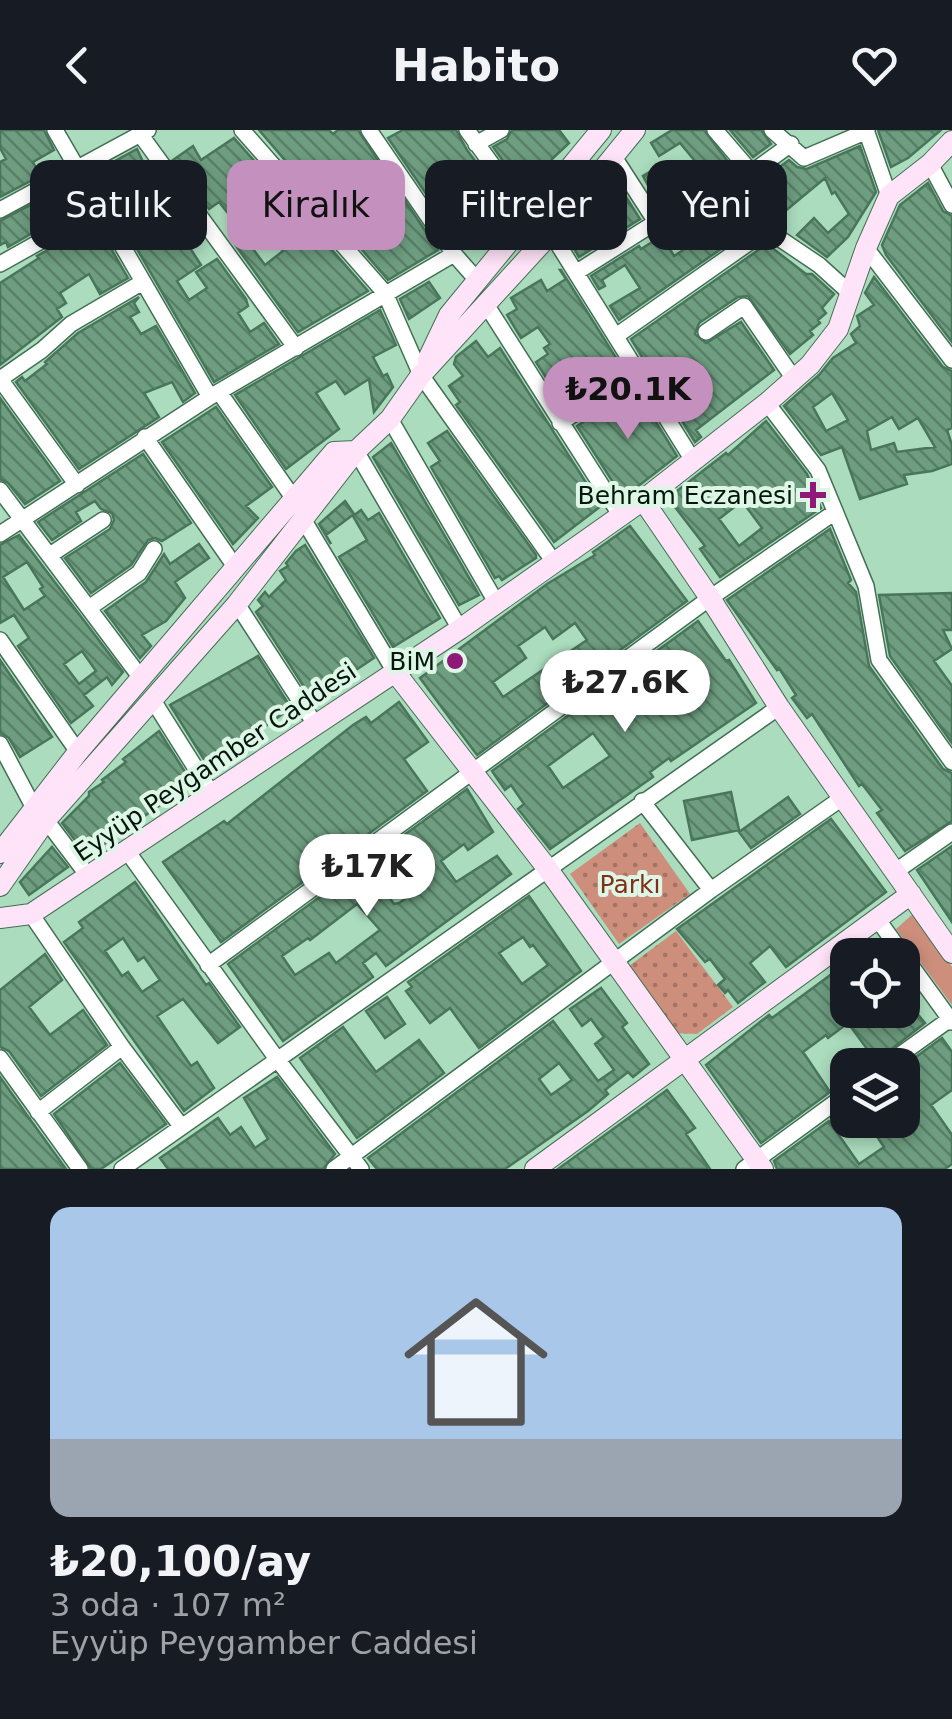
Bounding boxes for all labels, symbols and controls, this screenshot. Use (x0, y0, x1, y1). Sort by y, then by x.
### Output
icon: back (50, 38, 105, 93)
icon: heart (847, 38, 902, 93)
text: Habito (392, 39, 560, 92)
chip: Satılık (30, 160, 207, 250)
chip: Kiralık (227, 160, 405, 250)
chip: Filtreler (425, 160, 627, 250)
chip: Yeni (647, 160, 787, 250)
pin: ₺20.1K (547, 357, 709, 442)
text: ₺20.1K (565, 370, 691, 408)
place label: Behram Eczanesi (578, 481, 793, 510)
marker: Behram Eczanesi (802, 484, 824, 506)
place label: BiM (389, 647, 435, 676)
marker: BiM (444, 650, 466, 672)
pin: ₺27.6K (544, 650, 706, 735)
street label: Eyyüp Peygamber Caddesi (68, 657, 362, 867)
text: ₺27.6K (562, 663, 688, 701)
pin: ₺17K (308, 834, 426, 919)
text: ₺17K (321, 847, 413, 885)
park label: Parkı (600, 870, 660, 899)
map controls (830, 938, 920, 1138)
button: locate (830, 938, 920, 1028)
button: layers (830, 1048, 920, 1138)
icon: home (386, 1272, 566, 1452)
text: ₺20,100/ay (50, 1537, 311, 1586)
text: 3 oda · 107 m² (50, 1586, 286, 1624)
text: Eyyüp Peygamber Caddesi (50, 1624, 478, 1662)

